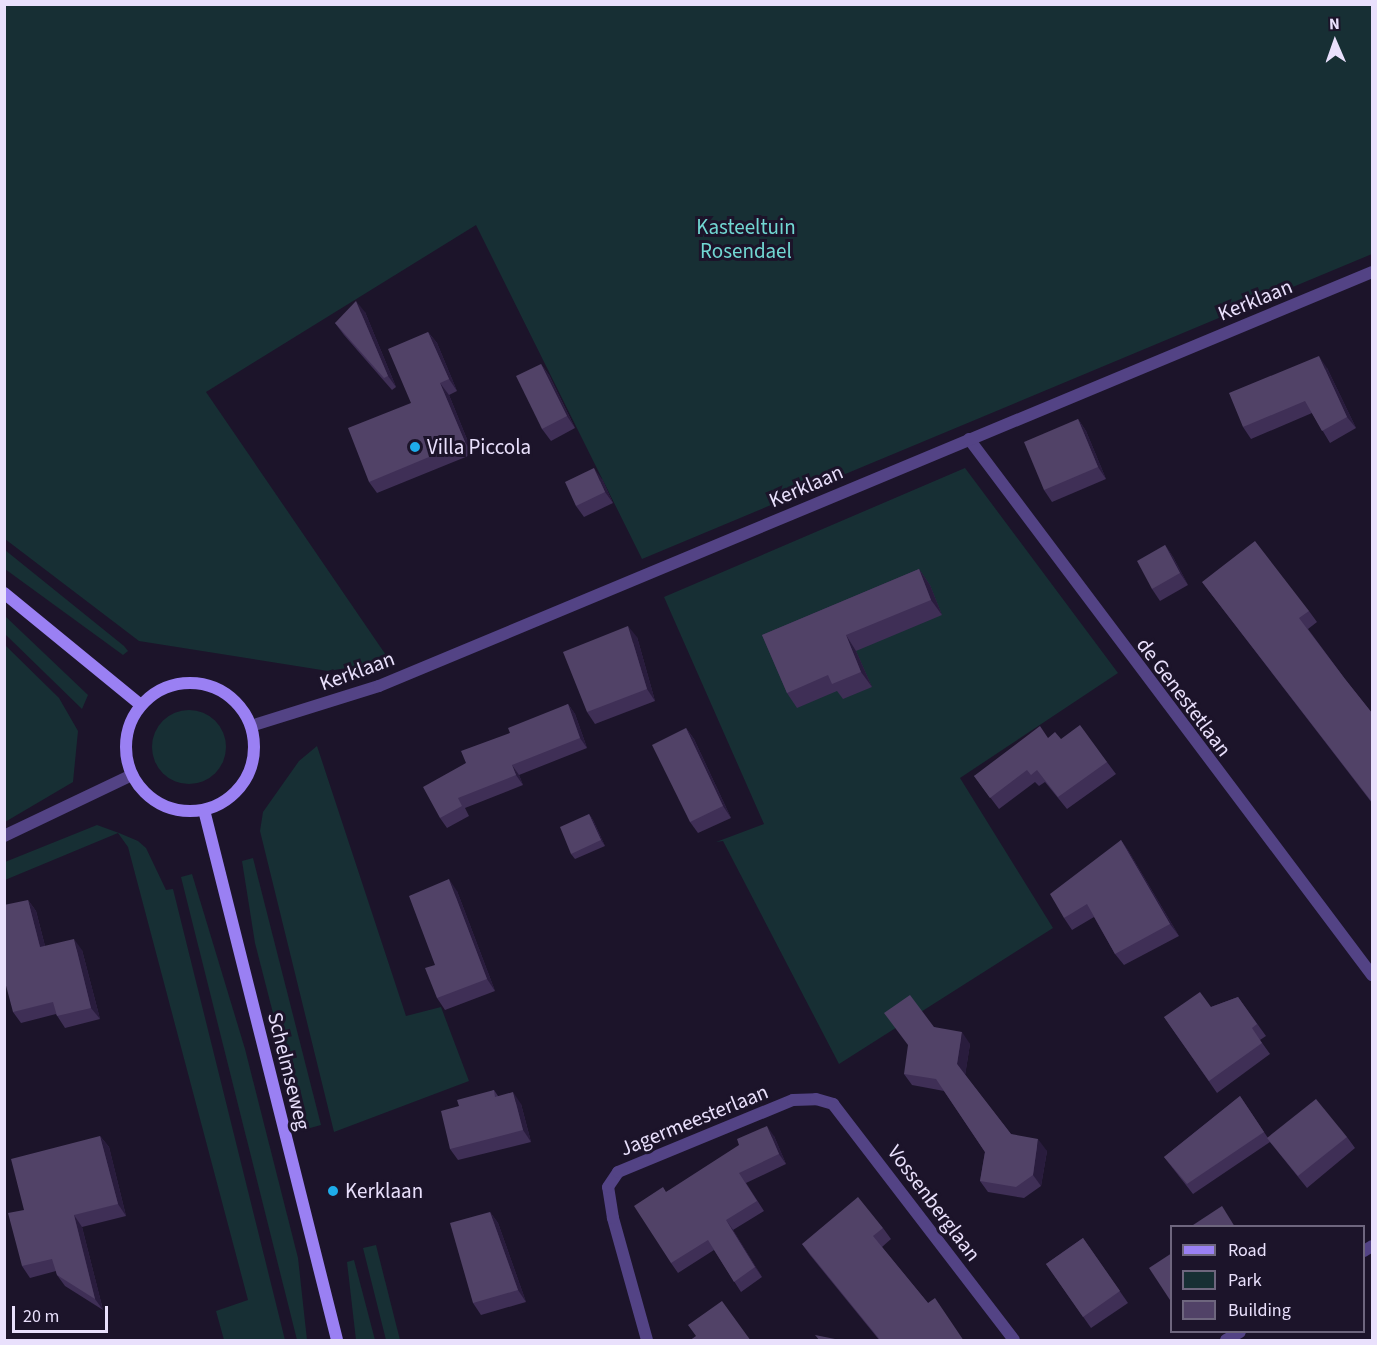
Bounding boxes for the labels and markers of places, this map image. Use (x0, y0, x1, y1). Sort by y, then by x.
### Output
place label: Villa Piccola (427, 434, 531, 460)
marker: Villa Piccola (408, 440, 422, 454)
place label: Kerklaan (345, 1178, 423, 1204)
marker: Kerklaan (326, 1184, 340, 1198)

